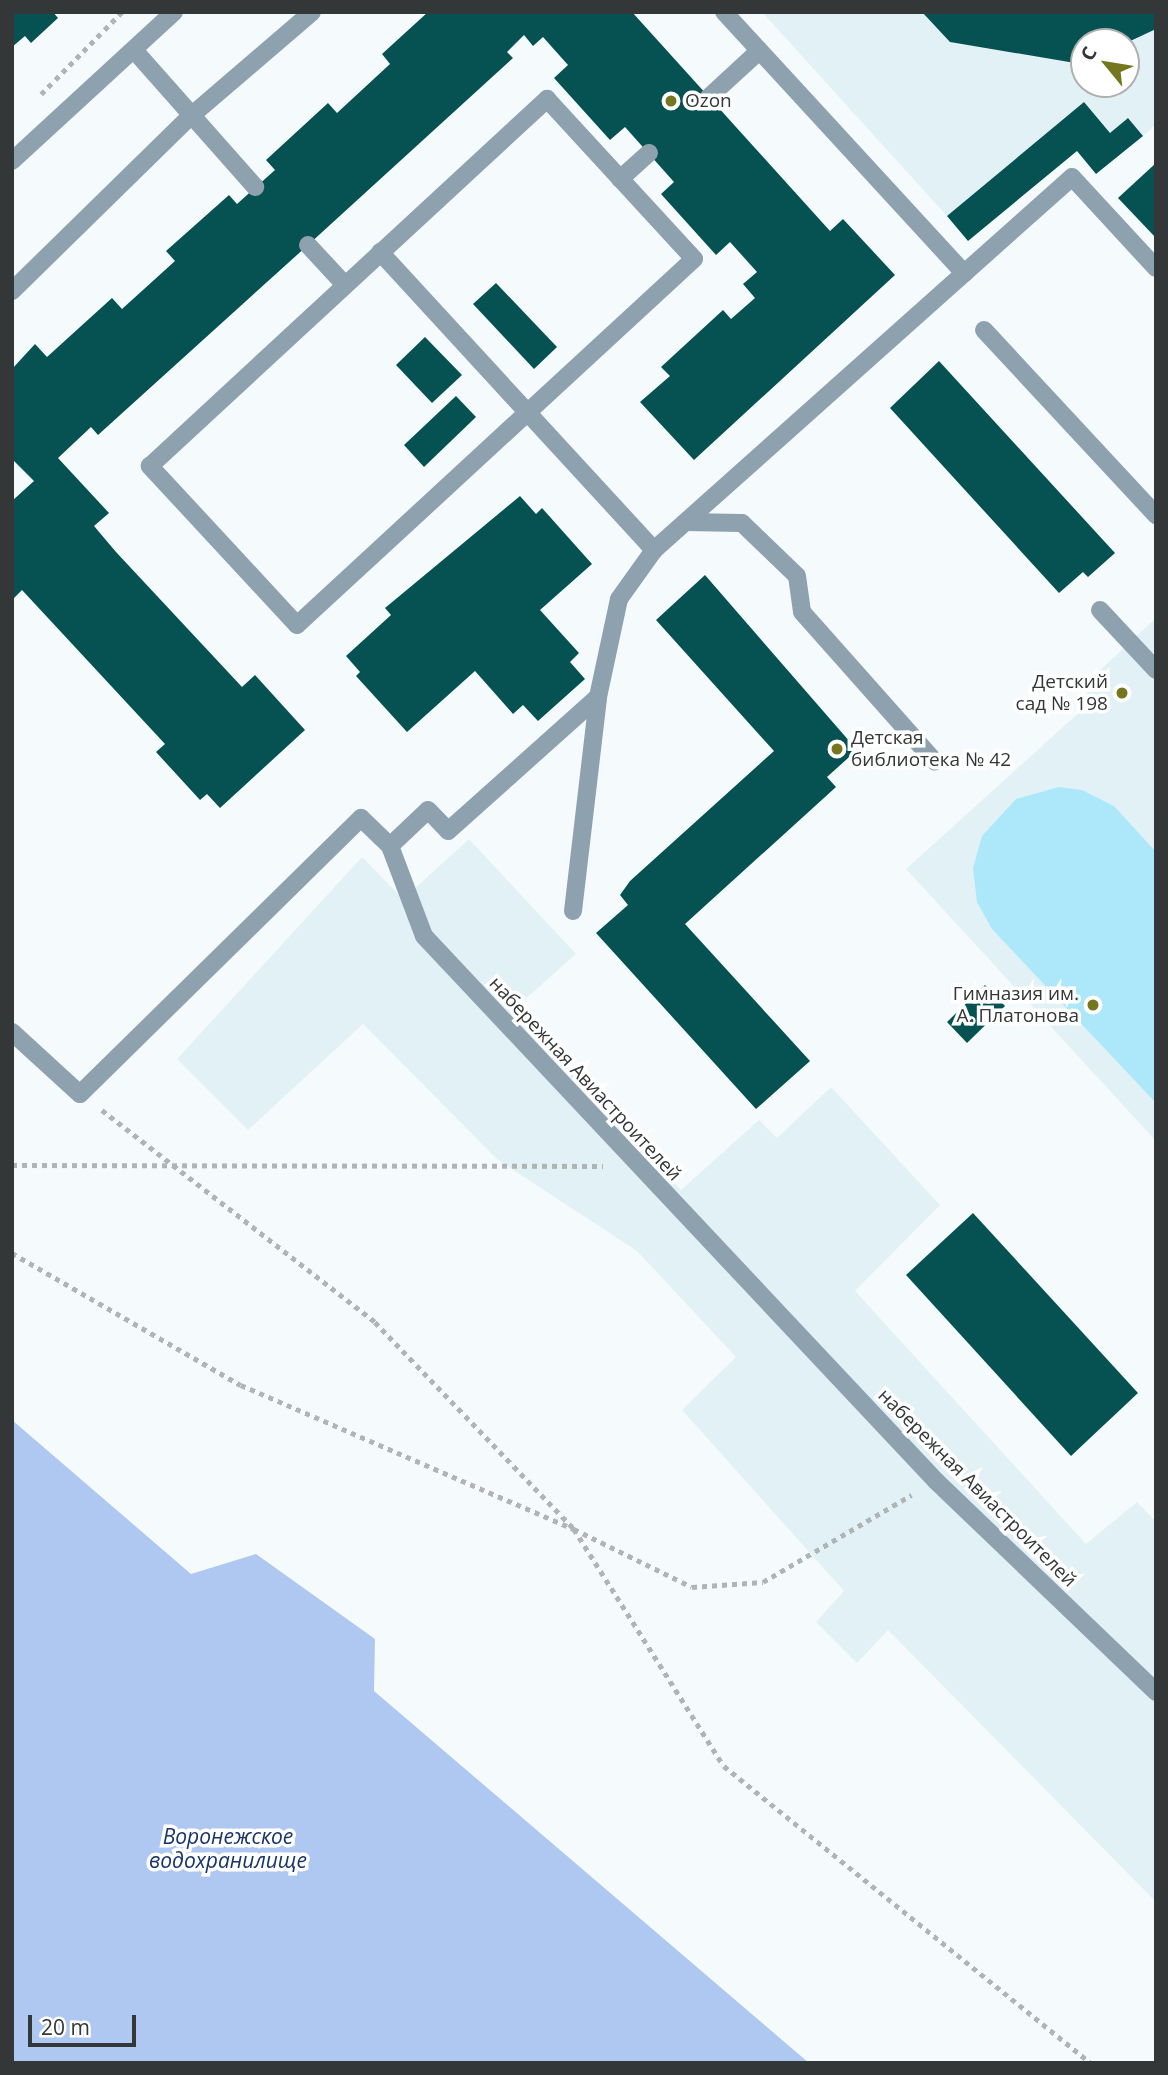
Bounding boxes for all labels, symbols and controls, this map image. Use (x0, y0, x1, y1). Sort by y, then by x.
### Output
north arrow (1070, 28, 1140, 98)
text: С (1074, 42, 1103, 65)
place label: Ozon (685, 90, 732, 112)
marker: Ozon (663, 93, 679, 109)
place label: Детский сад № 198 (1016, 671, 1108, 715)
marker: Детский сад № 198 (1114, 685, 1130, 701)
place label: Детская библиотека № 42 (851, 727, 1011, 771)
marker: Детская библиотека № 42 (829, 741, 845, 757)
street label: набережная Авиастроителей (484, 972, 686, 1186)
place label: Гимназия им. А. Платонова (953, 983, 1079, 1027)
marker: Гимназия им. А. Платонова (1085, 997, 1101, 1013)
street label: набережная Авиастроителей (873, 1384, 1081, 1592)
water label: Воронежское водохранилище (149, 1823, 307, 1873)
scale bar (32, 2002, 140, 2046)
text: 20 m (41, 2013, 90, 2041)

